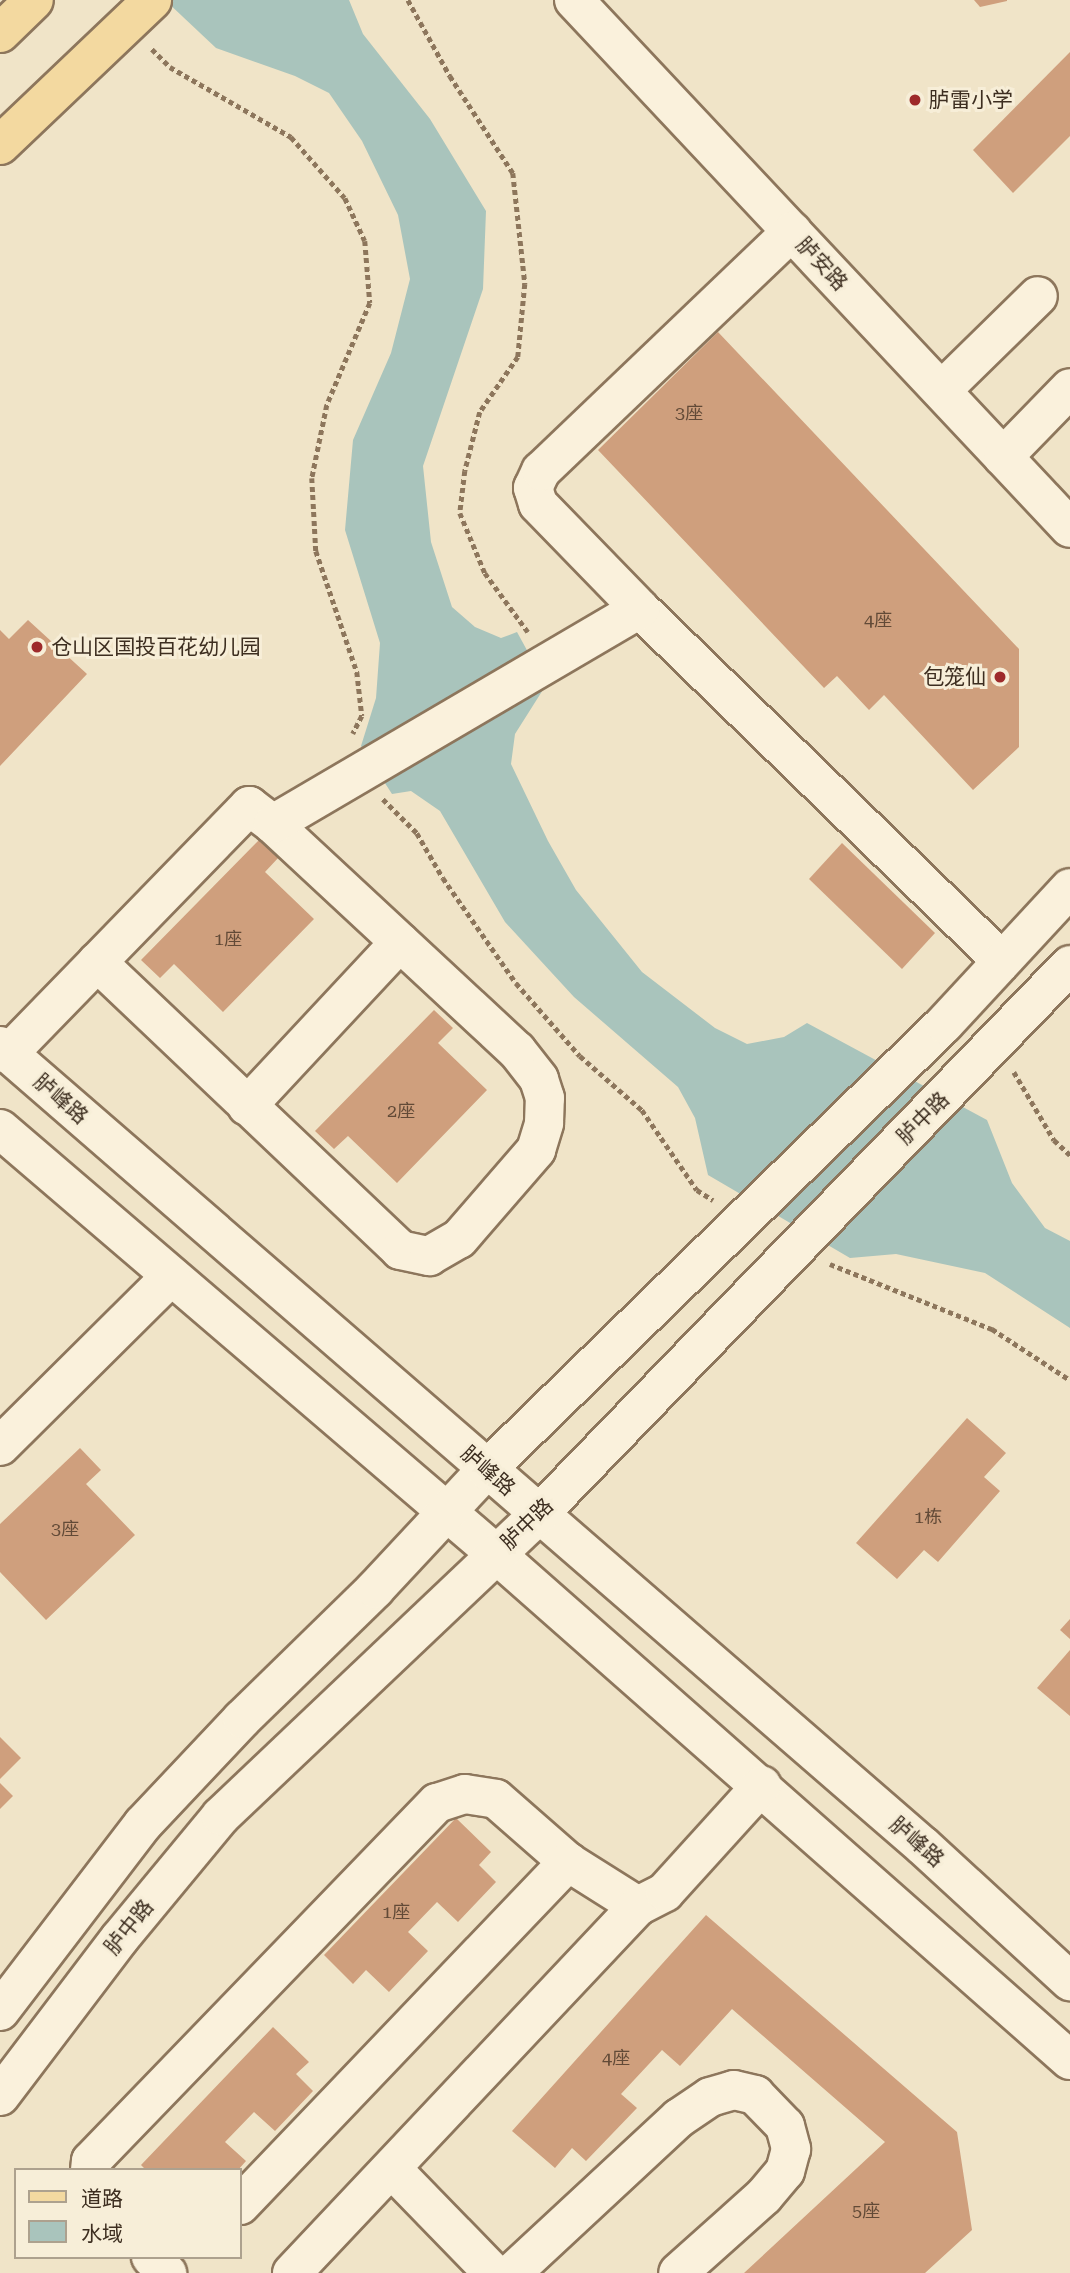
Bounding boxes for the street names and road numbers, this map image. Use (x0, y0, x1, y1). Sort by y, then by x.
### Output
street label: 胪安路 (791, 232, 853, 296)
street label: 胪峰路 (29, 1069, 93, 1129)
street label: 胪中路 (892, 1087, 954, 1149)
street label: 胪峰路 (456, 1441, 520, 1501)
street label: 胪中路 (496, 1493, 558, 1555)
street label: 胪峰路 (885, 1812, 949, 1872)
street label: 胪中路 (99, 1895, 159, 1959)

